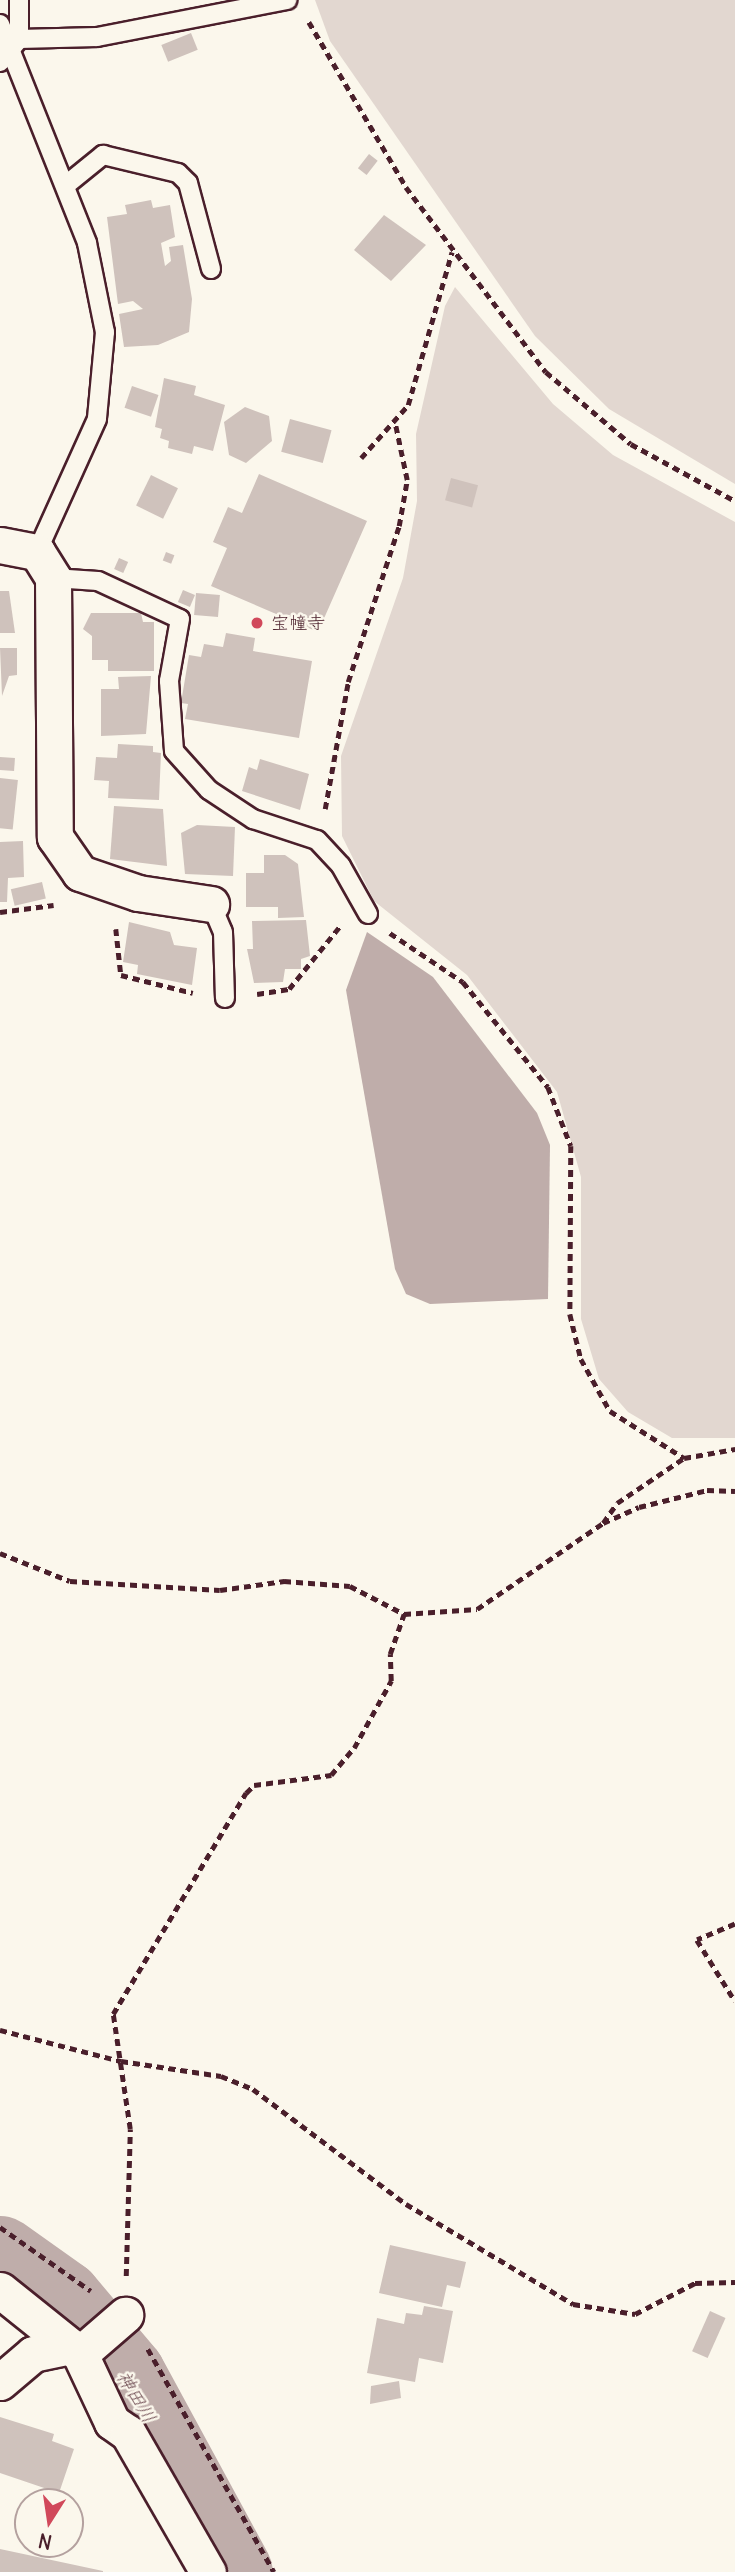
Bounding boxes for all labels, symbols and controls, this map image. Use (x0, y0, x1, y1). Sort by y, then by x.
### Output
place label: 宝幢寺 (271, 612, 325, 634)
marker: 宝幢寺 (249, 615, 265, 631)
water label: 神田川 (112, 2367, 160, 2427)
north arrow (14, 2488, 84, 2558)
text: N (36, 2528, 54, 2555)

